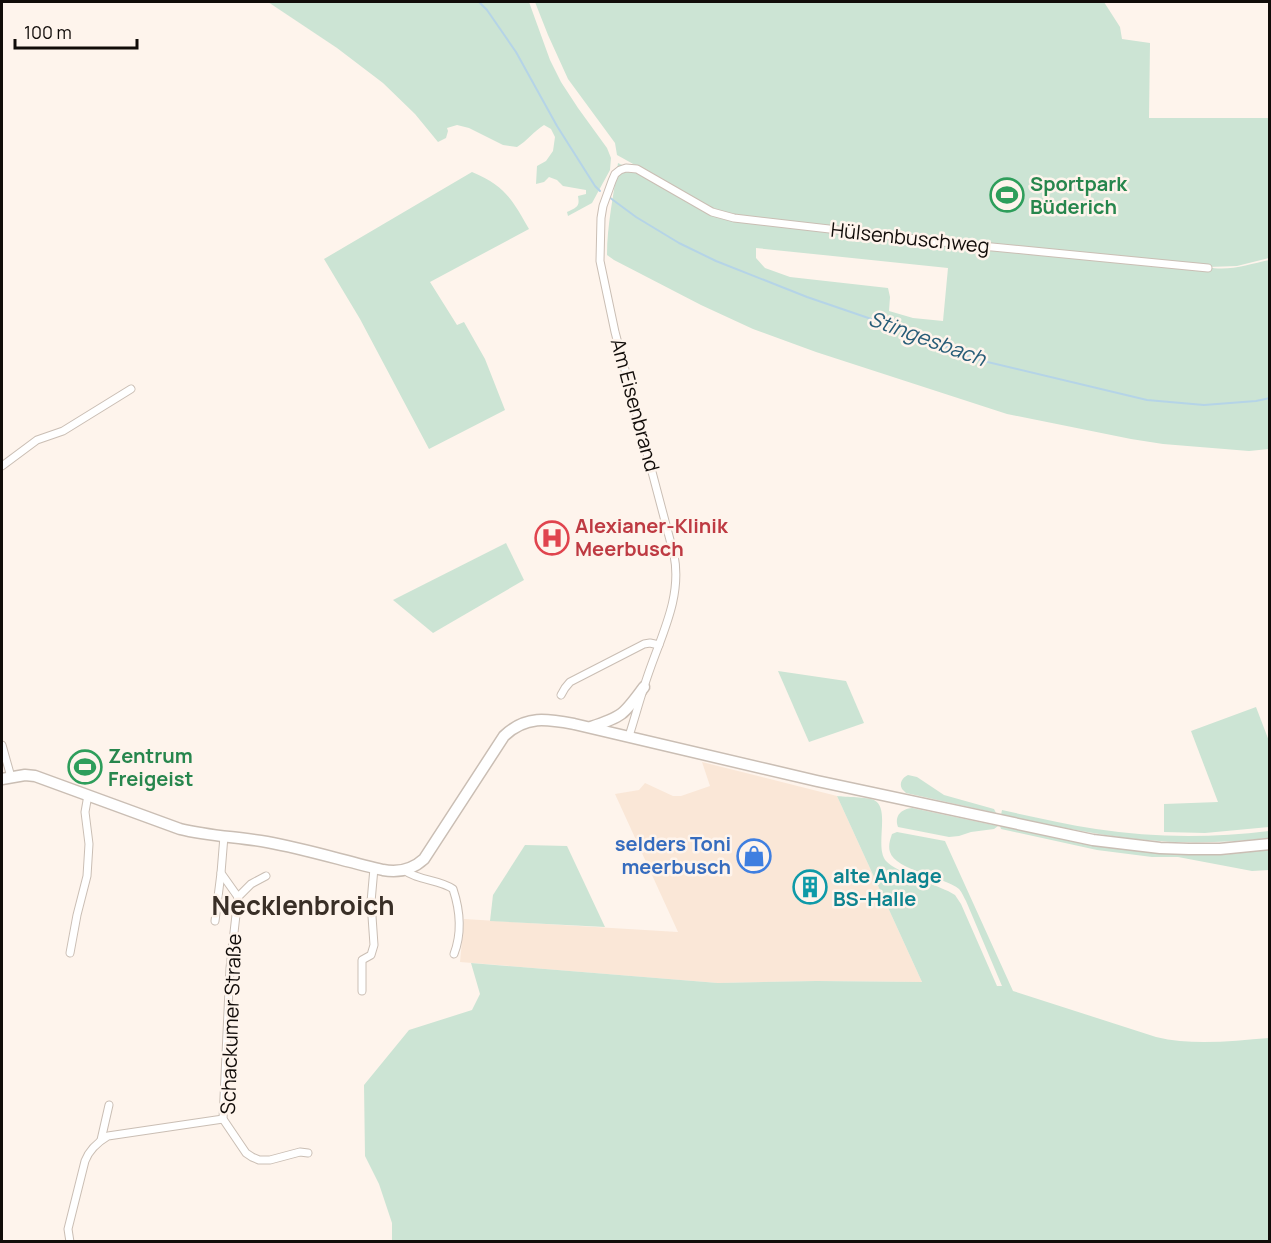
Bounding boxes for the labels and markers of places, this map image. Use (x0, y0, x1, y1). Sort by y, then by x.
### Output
place label: Sportpark Büderich (1030, 170, 1128, 220)
sports icon: Sportpark Büderich (989, 177, 1025, 213)
place label: Alexianer-Klinik Meerbusch (575, 512, 729, 562)
hospital icon: Alexianer-Klinik Meerbusch (534, 520, 570, 556)
place label: Zentrum Freigeist (108, 742, 193, 792)
sports icon: Zentrum Freigeist (67, 749, 103, 785)
place label: selders Toni meerbusch (615, 830, 731, 880)
shop icon: selders Toni meerbusch (736, 838, 772, 874)
place label: alte Anlage BS-Halle (833, 862, 942, 912)
building icon: alte Anlage BS-Halle (792, 869, 828, 905)

